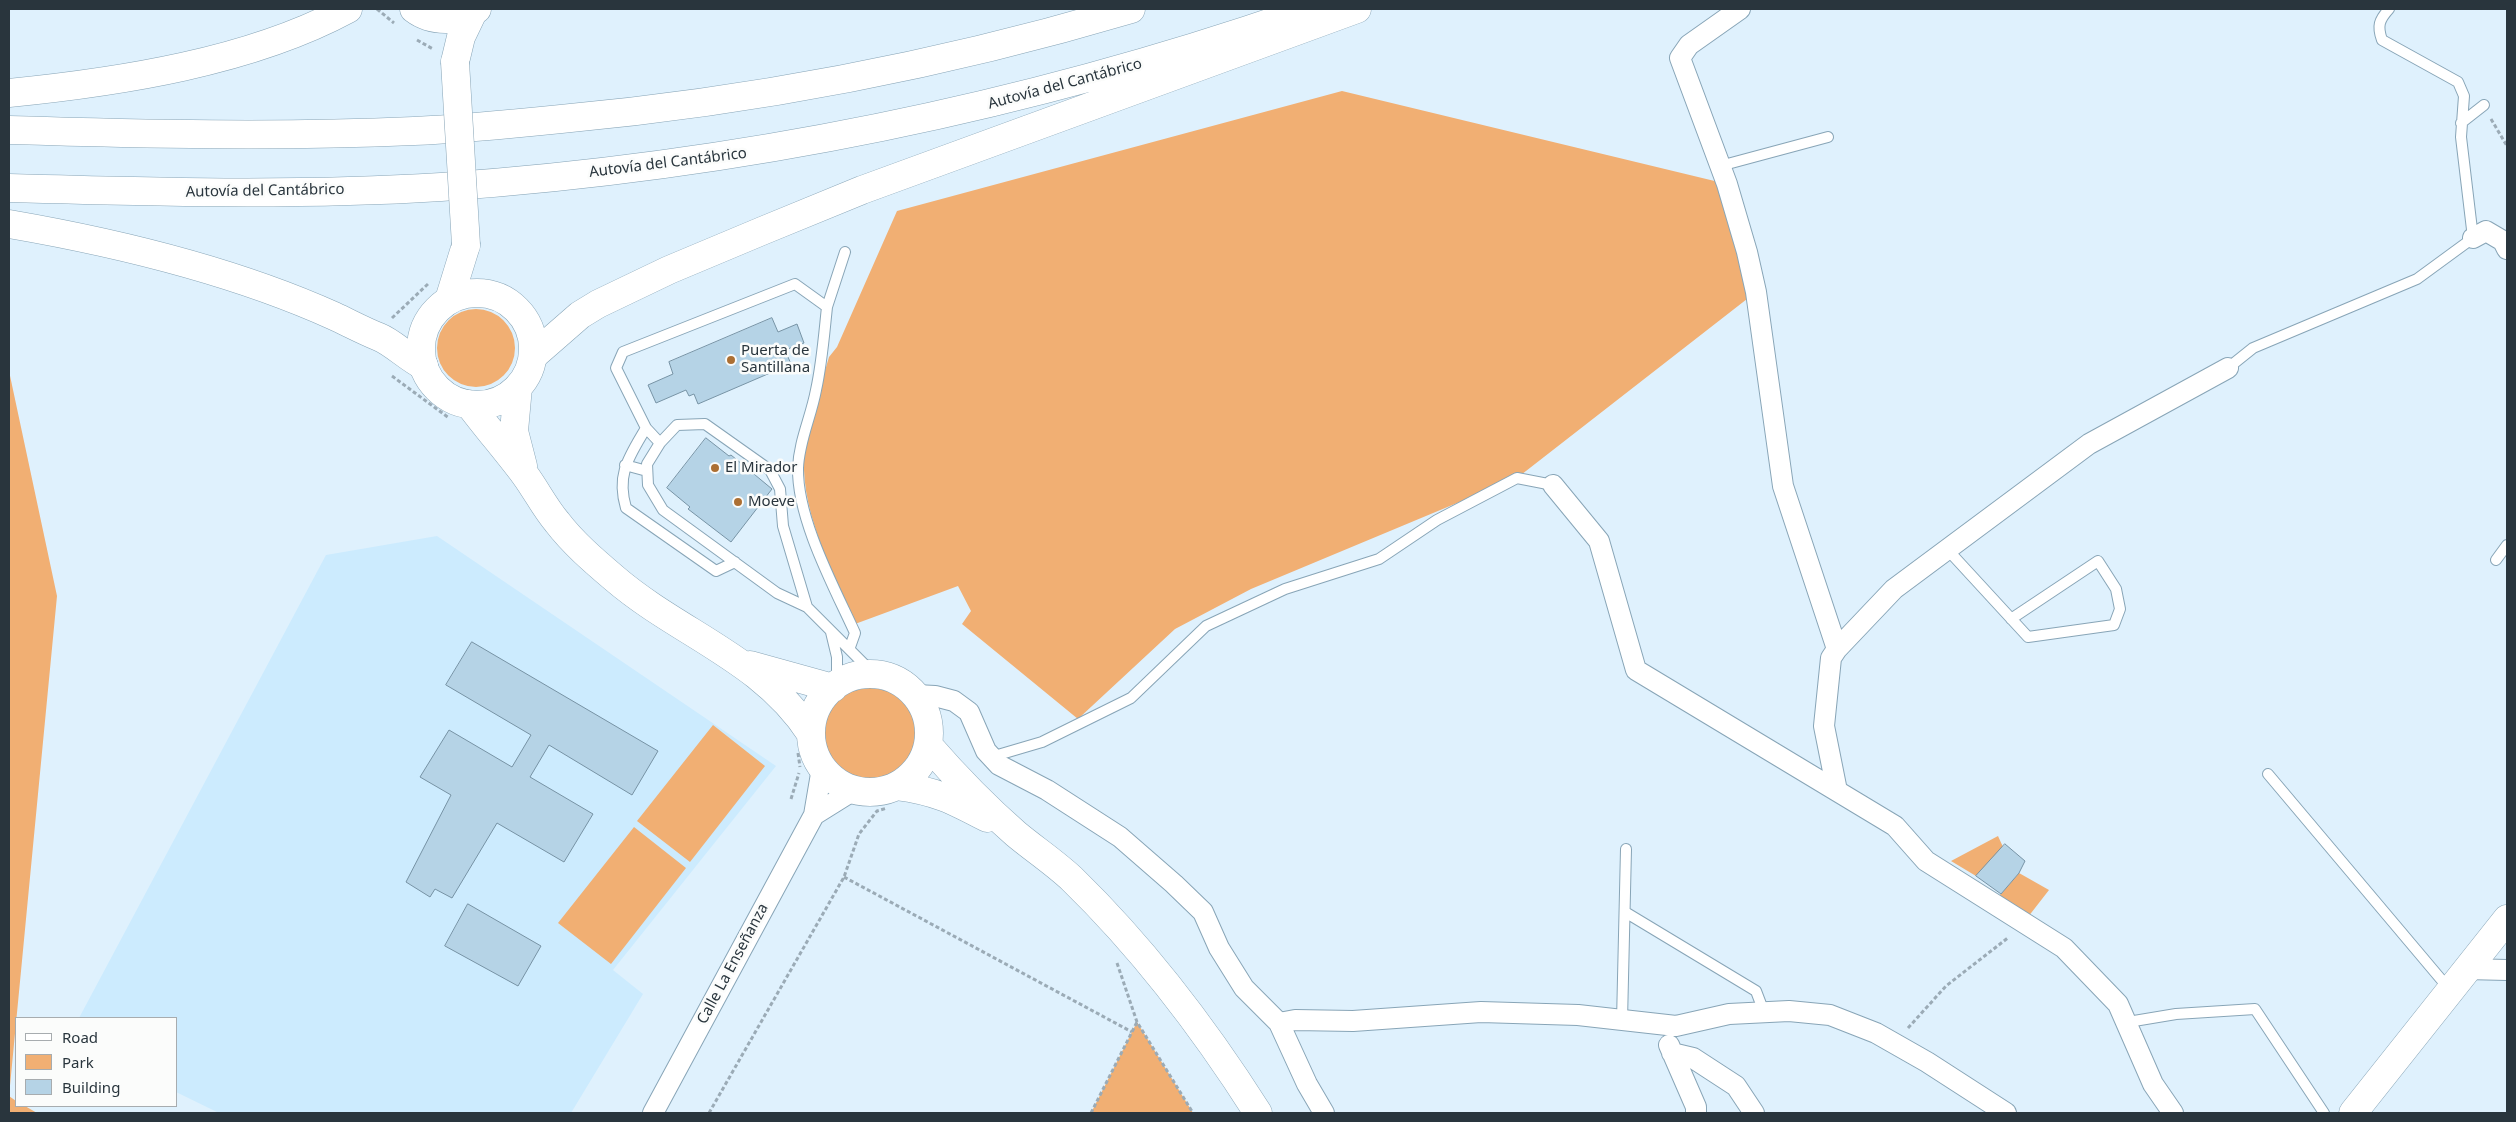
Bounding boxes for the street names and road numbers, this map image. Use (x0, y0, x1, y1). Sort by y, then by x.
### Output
street label: Autovía del Cantábrico (986, 55, 1144, 113)
street label: Autovía del Cantábrico (588, 144, 748, 182)
street label: Autovía del Cantábrico (185, 181, 345, 201)
street label: Calle La Enseñanza (694, 901, 772, 1027)

